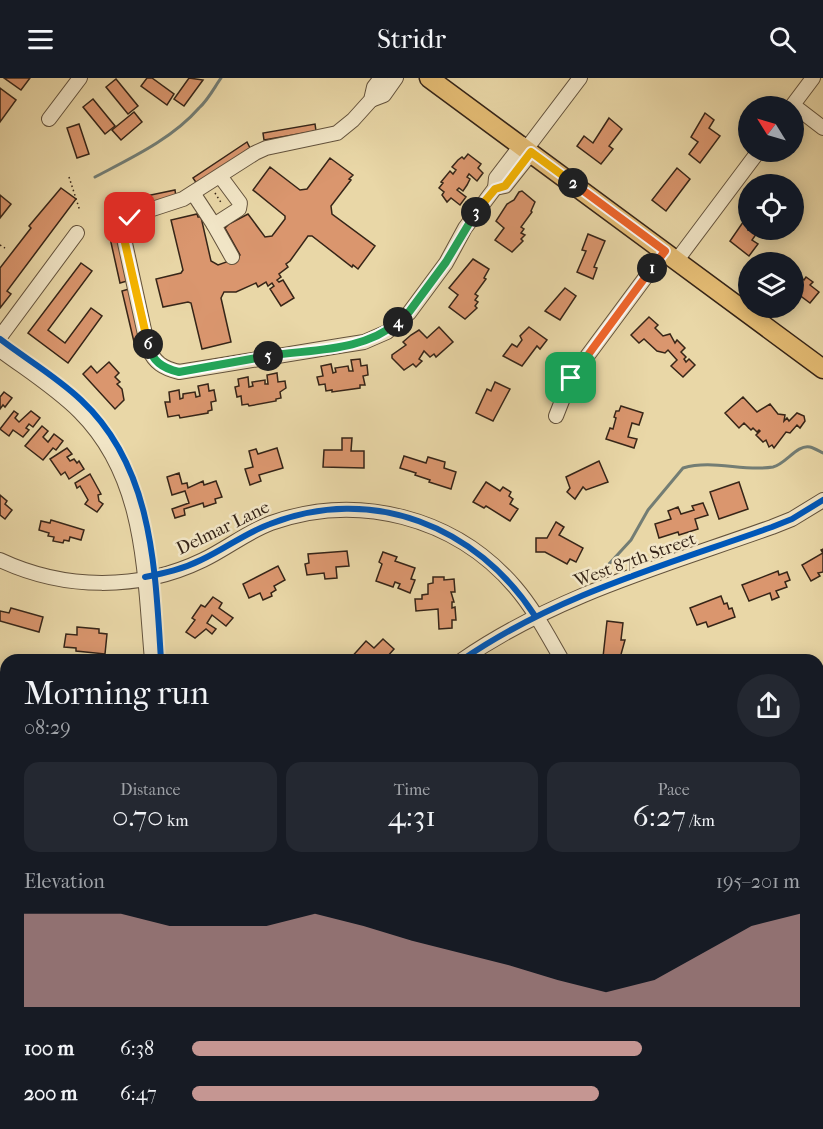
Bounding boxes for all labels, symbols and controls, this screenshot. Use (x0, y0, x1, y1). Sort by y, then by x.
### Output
icon: menu (24, 23, 57, 56)
text: Stridr (377, 23, 446, 55)
icon: search (766, 23, 799, 56)
north arrow (738, 96, 804, 162)
map controls (738, 96, 804, 318)
pin: 2 (558, 168, 588, 198)
text: 2 (569, 173, 577, 192)
button: locate (738, 174, 804, 240)
pin (104, 192, 155, 243)
pin: 3 (461, 197, 491, 227)
icon: check (113, 201, 146, 234)
text: 3 (473, 202, 479, 221)
button: layers (738, 252, 804, 318)
pin: 1 (637, 253, 667, 283)
text: 1 (649, 258, 655, 277)
pin: 4 (383, 307, 413, 337)
text: 4 (393, 312, 403, 331)
pin: 6 (133, 329, 163, 359)
text: 6 (144, 334, 152, 353)
pin: 5 (253, 341, 283, 371)
text: 5 (265, 346, 271, 365)
pin (545, 352, 596, 403)
icon: arrive (554, 361, 587, 394)
street label: Delmar Lane (173, 496, 273, 560)
street label: West 87th Street (570, 528, 699, 592)
text: Morning run (24, 674, 209, 713)
button: share (737, 674, 800, 737)
text: 08:29 (24, 716, 71, 739)
text: Distance (120, 780, 180, 799)
text: Time (394, 780, 430, 799)
text: Pace (658, 780, 690, 799)
text: 0.70 (112, 799, 164, 834)
text: 4:31 (388, 799, 436, 834)
text: 6:27 (633, 799, 686, 834)
text: km (164, 811, 189, 830)
text: /km (686, 811, 715, 830)
text: Elevation (24, 870, 105, 893)
text: 195–201 m (716, 870, 800, 893)
text: 100 m (24, 1037, 74, 1060)
text: 6:38 (120, 1037, 154, 1060)
text: 200 m (24, 1082, 77, 1105)
text: 6:47 (120, 1082, 157, 1105)

